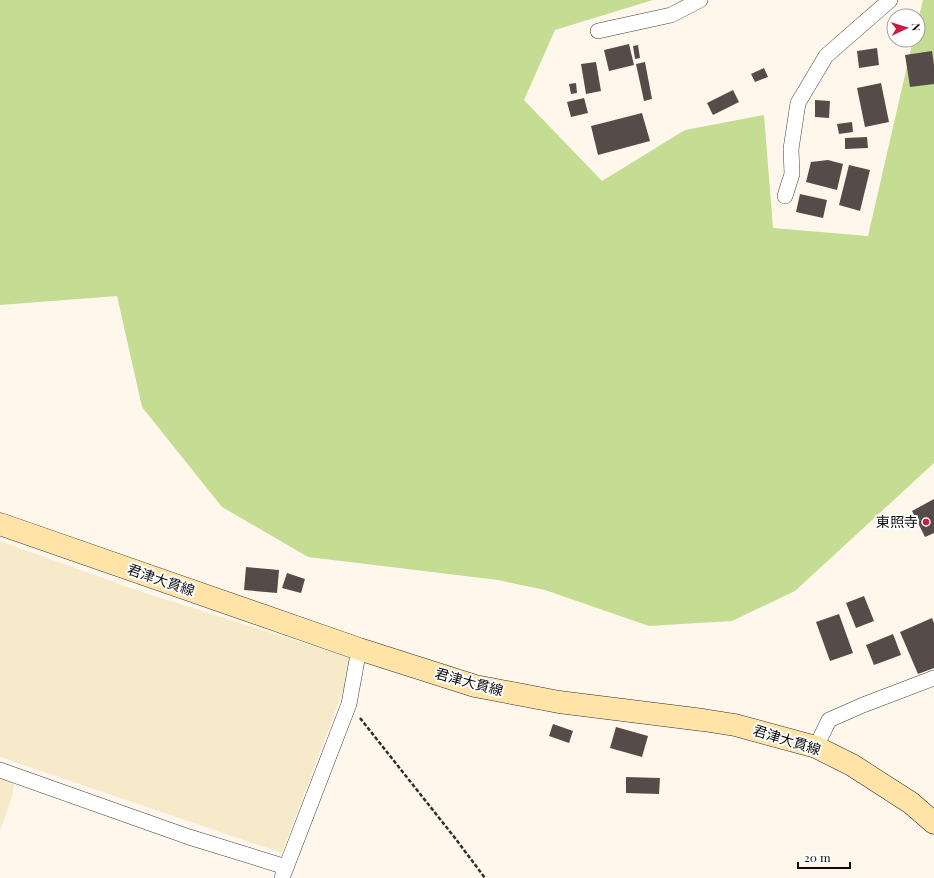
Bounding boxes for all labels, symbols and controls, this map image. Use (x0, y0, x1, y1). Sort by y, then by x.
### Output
north arrow (886, 8, 926, 48)
text: N (909, 23, 924, 32)
place label: 東照寺 (876, 512, 918, 531)
marker: 東照寺 (921, 517, 931, 527)
street label: 君津大貫線 (125, 559, 197, 600)
street label: 君津大貫線 (433, 663, 505, 700)
street label: 君津大貫線 (751, 720, 823, 759)
scale bar (798, 844, 850, 870)
text: 20 m (804, 849, 831, 865)

